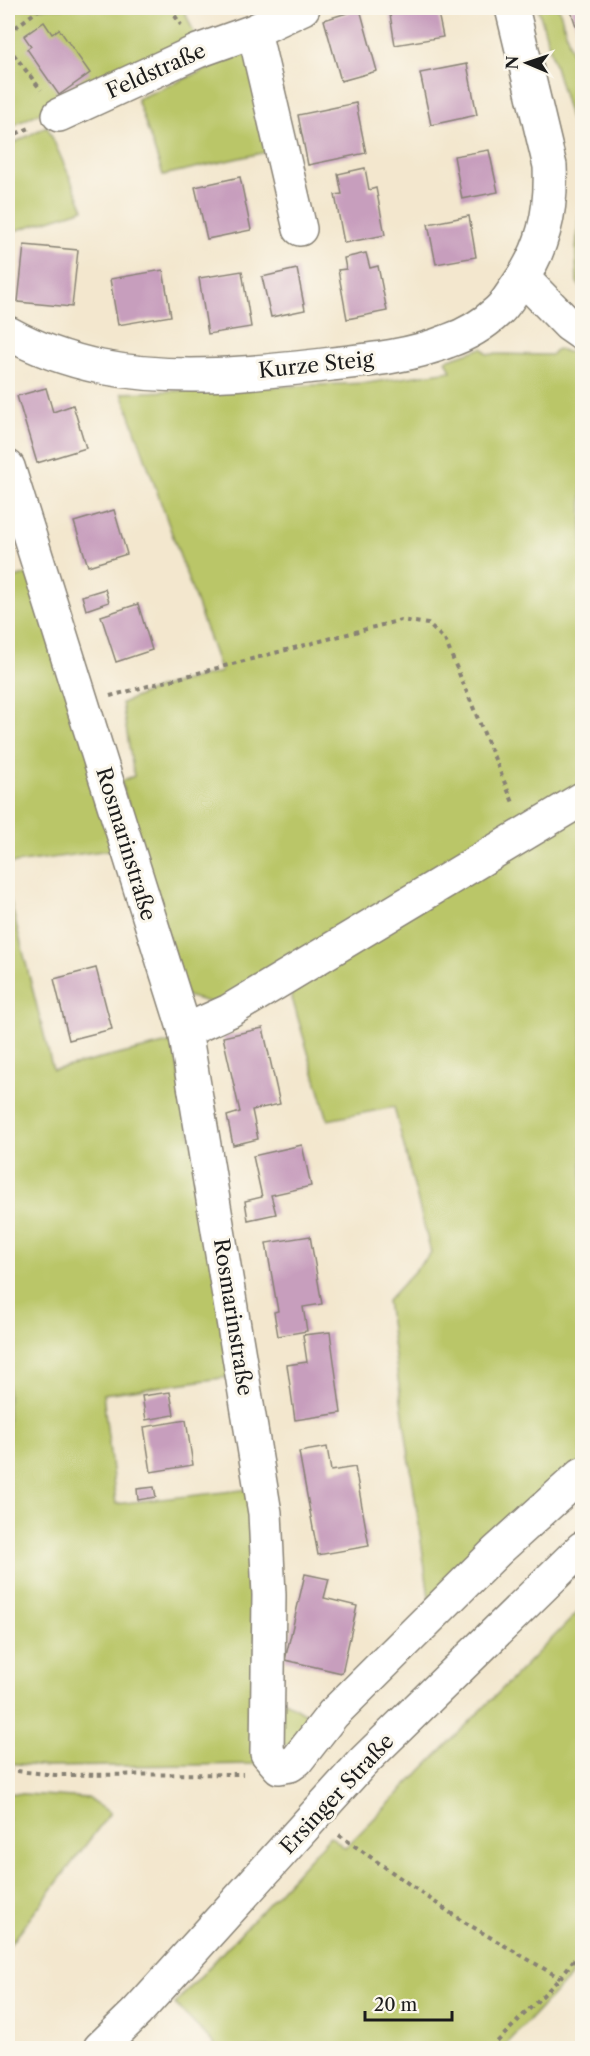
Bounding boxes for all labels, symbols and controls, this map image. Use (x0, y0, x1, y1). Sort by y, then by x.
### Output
north arrow (497, 33, 557, 93)
street label: Feldstraße (102, 38, 209, 104)
text: N (502, 55, 522, 70)
street label: Kurze Steig (257, 346, 376, 383)
street label: Rosmarinstraße (91, 764, 162, 923)
street label: Rosmarinstraße (209, 1237, 258, 1397)
street label: Ersinger Straße (275, 1728, 399, 1859)
scale bar (365, 1984, 452, 2022)
text: 20 m (374, 1994, 418, 2016)

